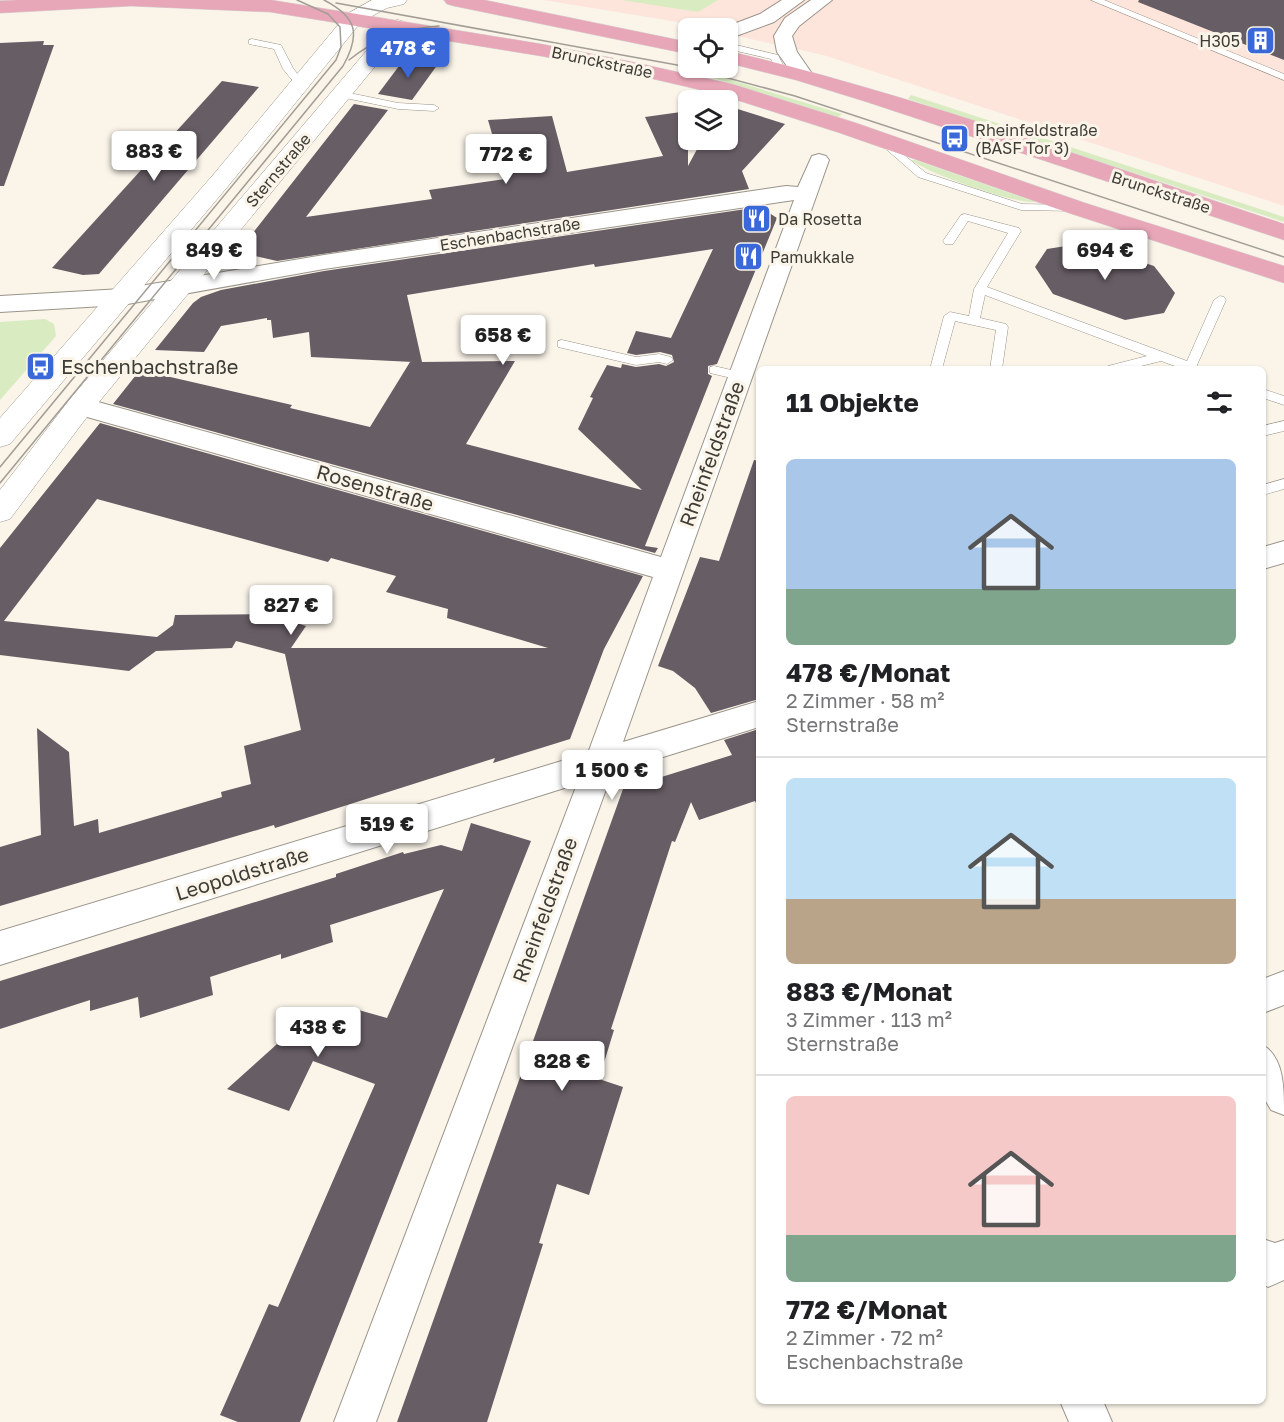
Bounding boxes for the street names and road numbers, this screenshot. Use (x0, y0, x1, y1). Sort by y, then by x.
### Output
street label: Brunckstraße (550, 42, 654, 82)
street label: Sternstraße (241, 129, 315, 211)
street label: Brunckstraße (1109, 167, 1213, 217)
street label: Eschenbachstraße (438, 213, 582, 255)
street label: Rheinfeldstraße (674, 378, 749, 530)
street label: Rosenstraße (314, 459, 437, 515)
street label: Rheinfeldstraße (507, 834, 582, 986)
street label: Leopoldstraße (172, 841, 311, 905)

